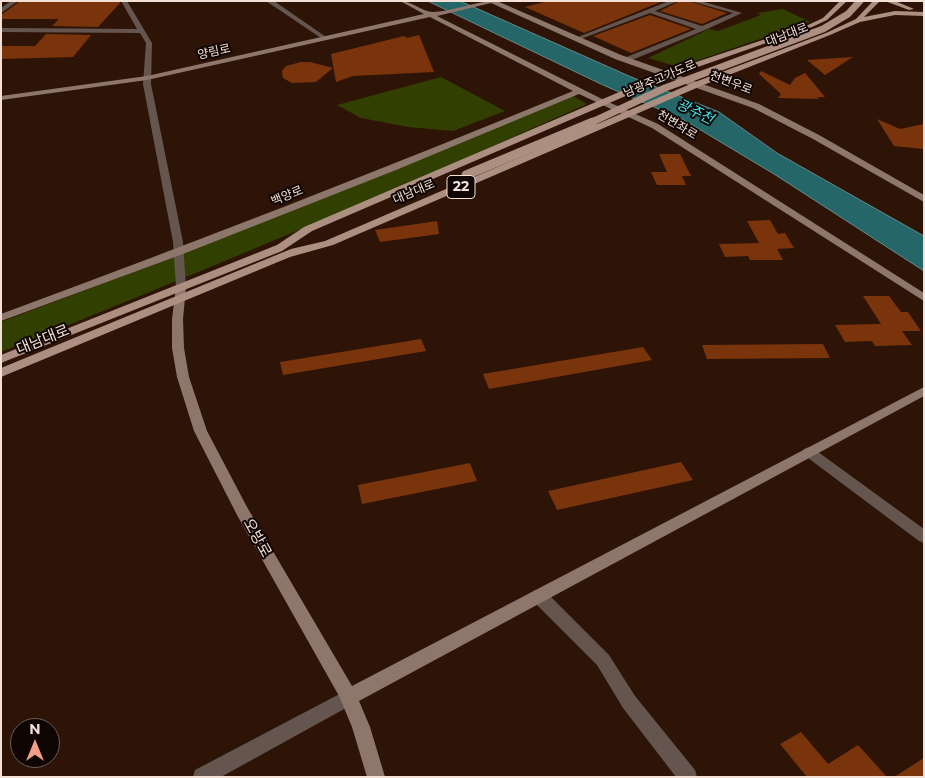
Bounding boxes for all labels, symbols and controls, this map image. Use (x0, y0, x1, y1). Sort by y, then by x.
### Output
street label: 대남대로 (764, 20, 810, 50)
street label: 양림로 (196, 42, 232, 62)
street label: 남광주고가도로 (622, 57, 698, 101)
street label: 천변우로 (708, 68, 754, 98)
water label: 광주천 (674, 96, 716, 128)
street label: 천변좌로 (654, 107, 700, 143)
road number: 22 (447, 176, 475, 198)
street label: 대남대로 (391, 177, 437, 207)
street label: 백양로 (269, 183, 305, 209)
street label: 대남대로 (14, 321, 72, 359)
street label: 오방로 (239, 516, 275, 560)
north arrow (10, 718, 60, 768)
text: N (29, 720, 41, 738)

